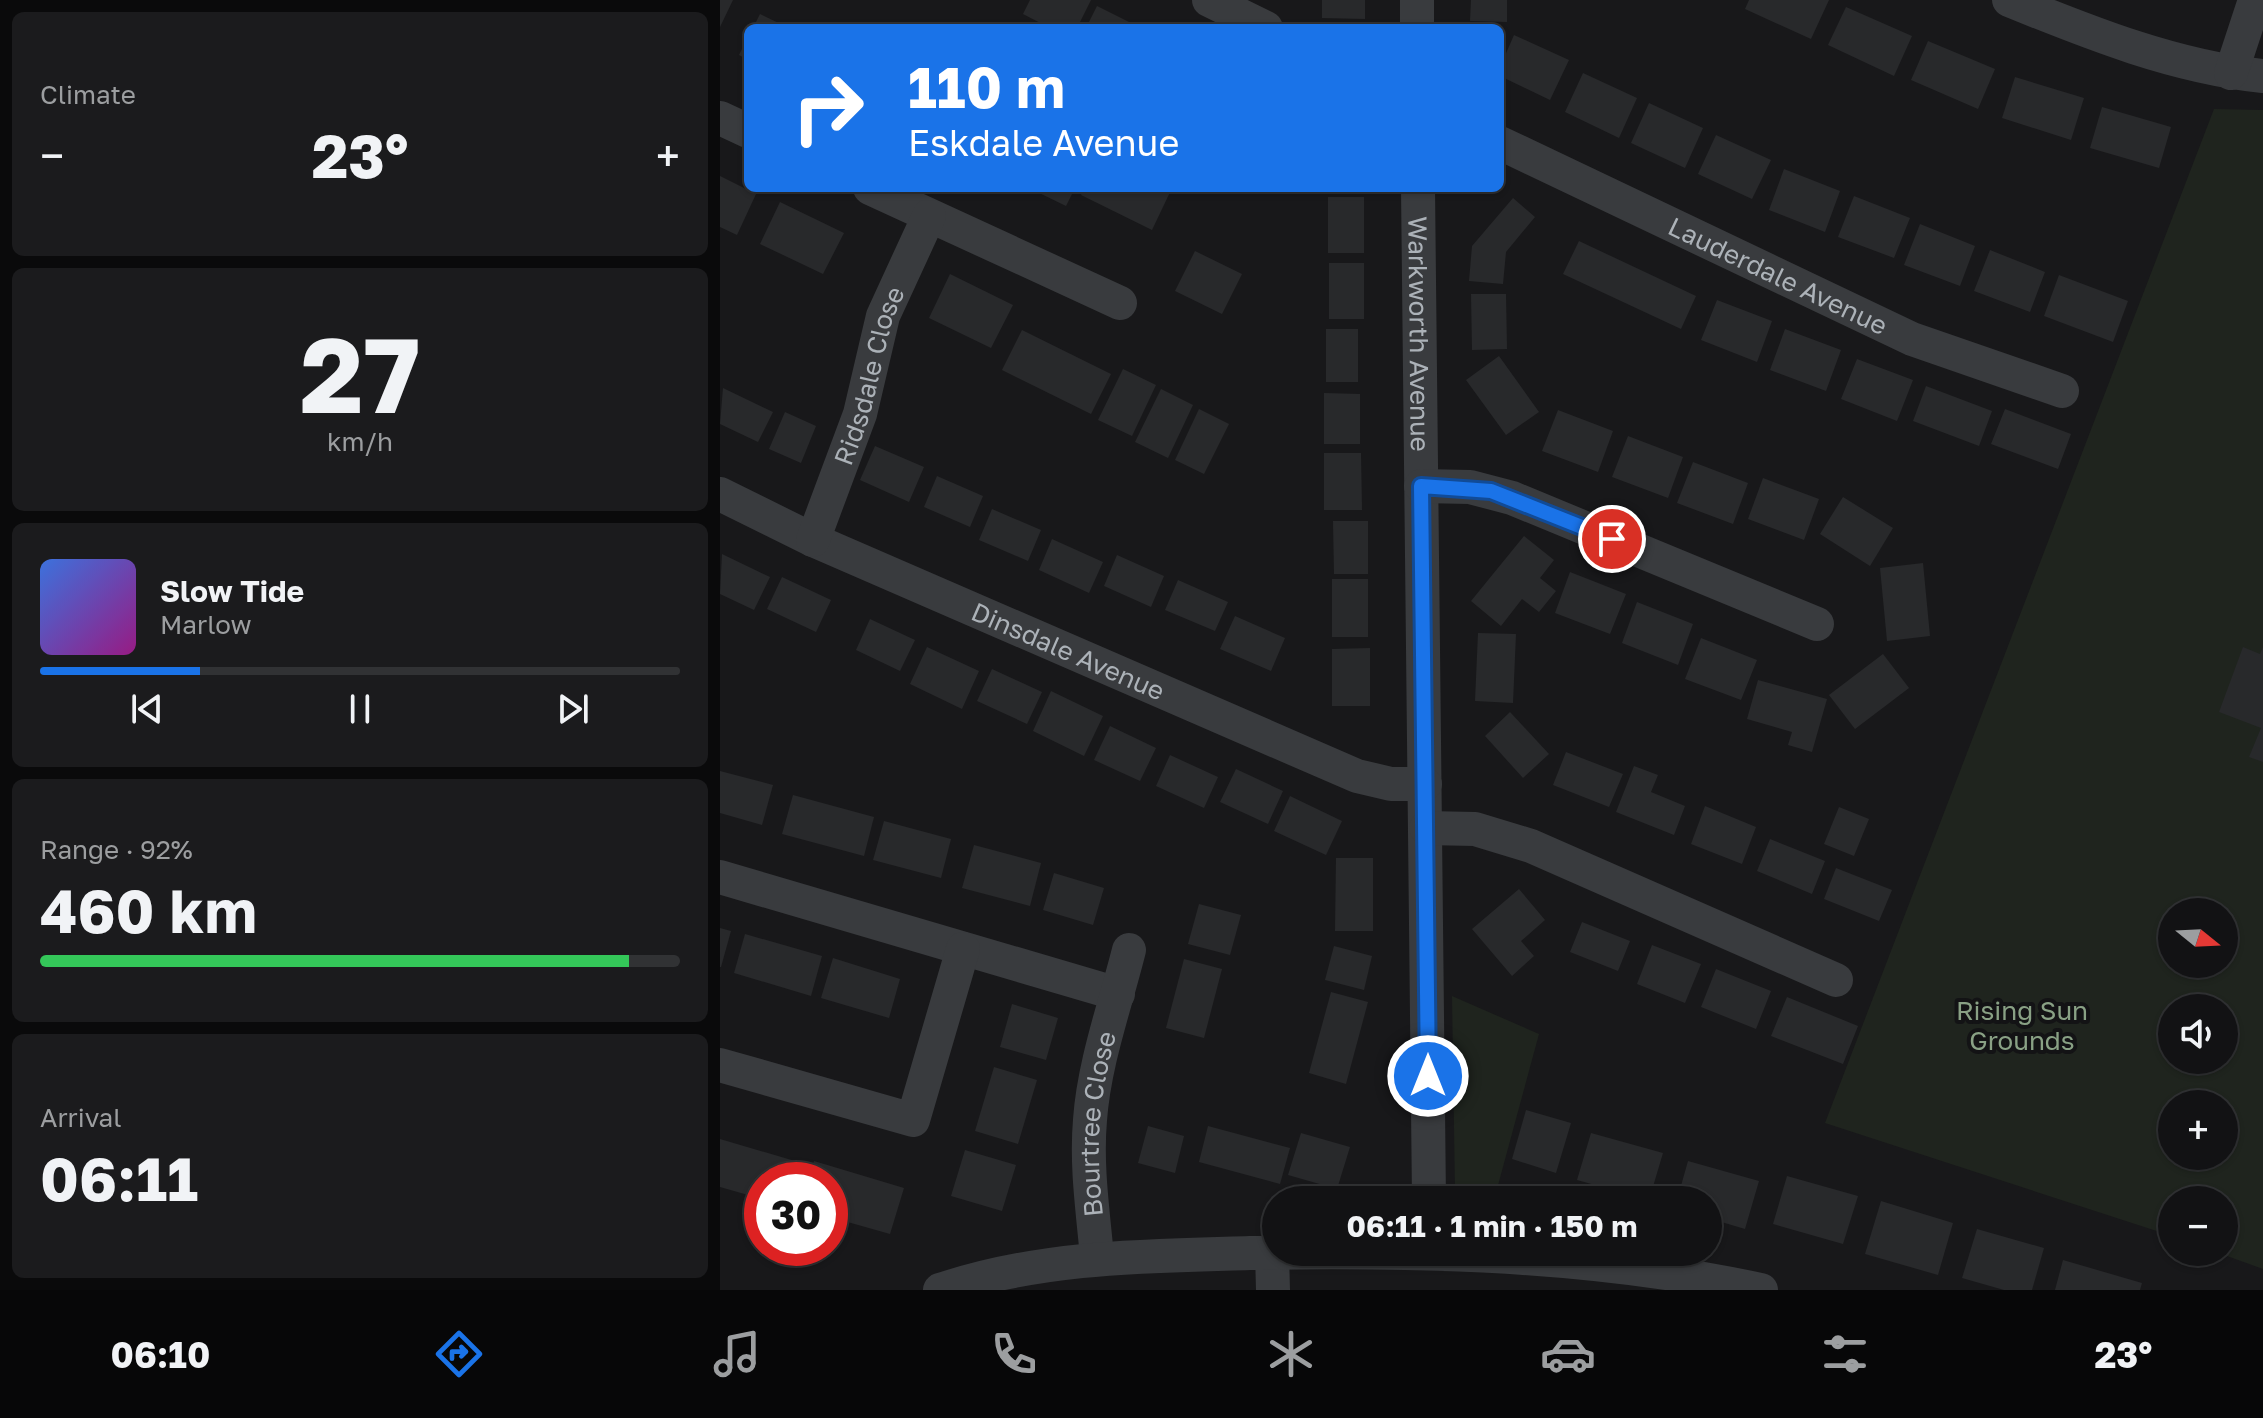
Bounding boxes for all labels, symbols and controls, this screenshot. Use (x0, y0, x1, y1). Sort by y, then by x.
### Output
text: 110 m (908, 53, 1065, 120)
icon: right (776, 56, 880, 160)
text: Climate (40, 79, 136, 110)
text: 23° (312, 119, 408, 191)
text: Eskdale Avenue (908, 121, 1179, 164)
text: − (40, 129, 64, 182)
text: + (656, 129, 680, 182)
street label: Lauderdale Avenue (1664, 210, 1893, 341)
street label: Warkworth Avenue (1403, 216, 1436, 452)
street label: Ridsdale Close (827, 281, 910, 469)
text: 27 (300, 311, 420, 436)
text: km/h (327, 426, 393, 457)
pin (1578, 505, 1646, 573)
icon: arrive (1590, 517, 1634, 561)
text: Slow Tide (160, 573, 304, 609)
street label: Dinsdale Avenue (967, 595, 1169, 706)
text: Marlow (160, 609, 252, 640)
icon: previous (125, 687, 169, 731)
icon: pause (338, 687, 382, 731)
icon: next (551, 687, 595, 731)
text: Range · 92% (40, 834, 193, 865)
text: 460 km (40, 874, 257, 946)
north arrow (2158, 898, 2238, 978)
map controls (2158, 898, 2238, 1266)
button: sound (2158, 994, 2238, 1074)
park label: Rising Sun Grounds (1956, 995, 2088, 1056)
street label: Bourtree Close (1073, 1028, 1121, 1218)
position arrow (1386, 1034, 1470, 1118)
button: + (2158, 1090, 2238, 1170)
text: Arrival (40, 1102, 121, 1133)
text: 06:11 (40, 1142, 198, 1214)
speed limit sign: 30 (744, 1162, 848, 1266)
button: − (2158, 1186, 2238, 1266)
text: 06:11 · 1 min · 150 m (1347, 1208, 1637, 1244)
icon: directions (431, 1326, 487, 1382)
icon: music (709, 1326, 765, 1382)
icon: phone (986, 1326, 1042, 1382)
icon: climate (1263, 1326, 1319, 1382)
icon: car (1540, 1326, 1596, 1382)
icon: filters (1817, 1326, 1873, 1382)
text: 06:10 (111, 1333, 210, 1376)
text: 23° (2094, 1333, 2152, 1376)

